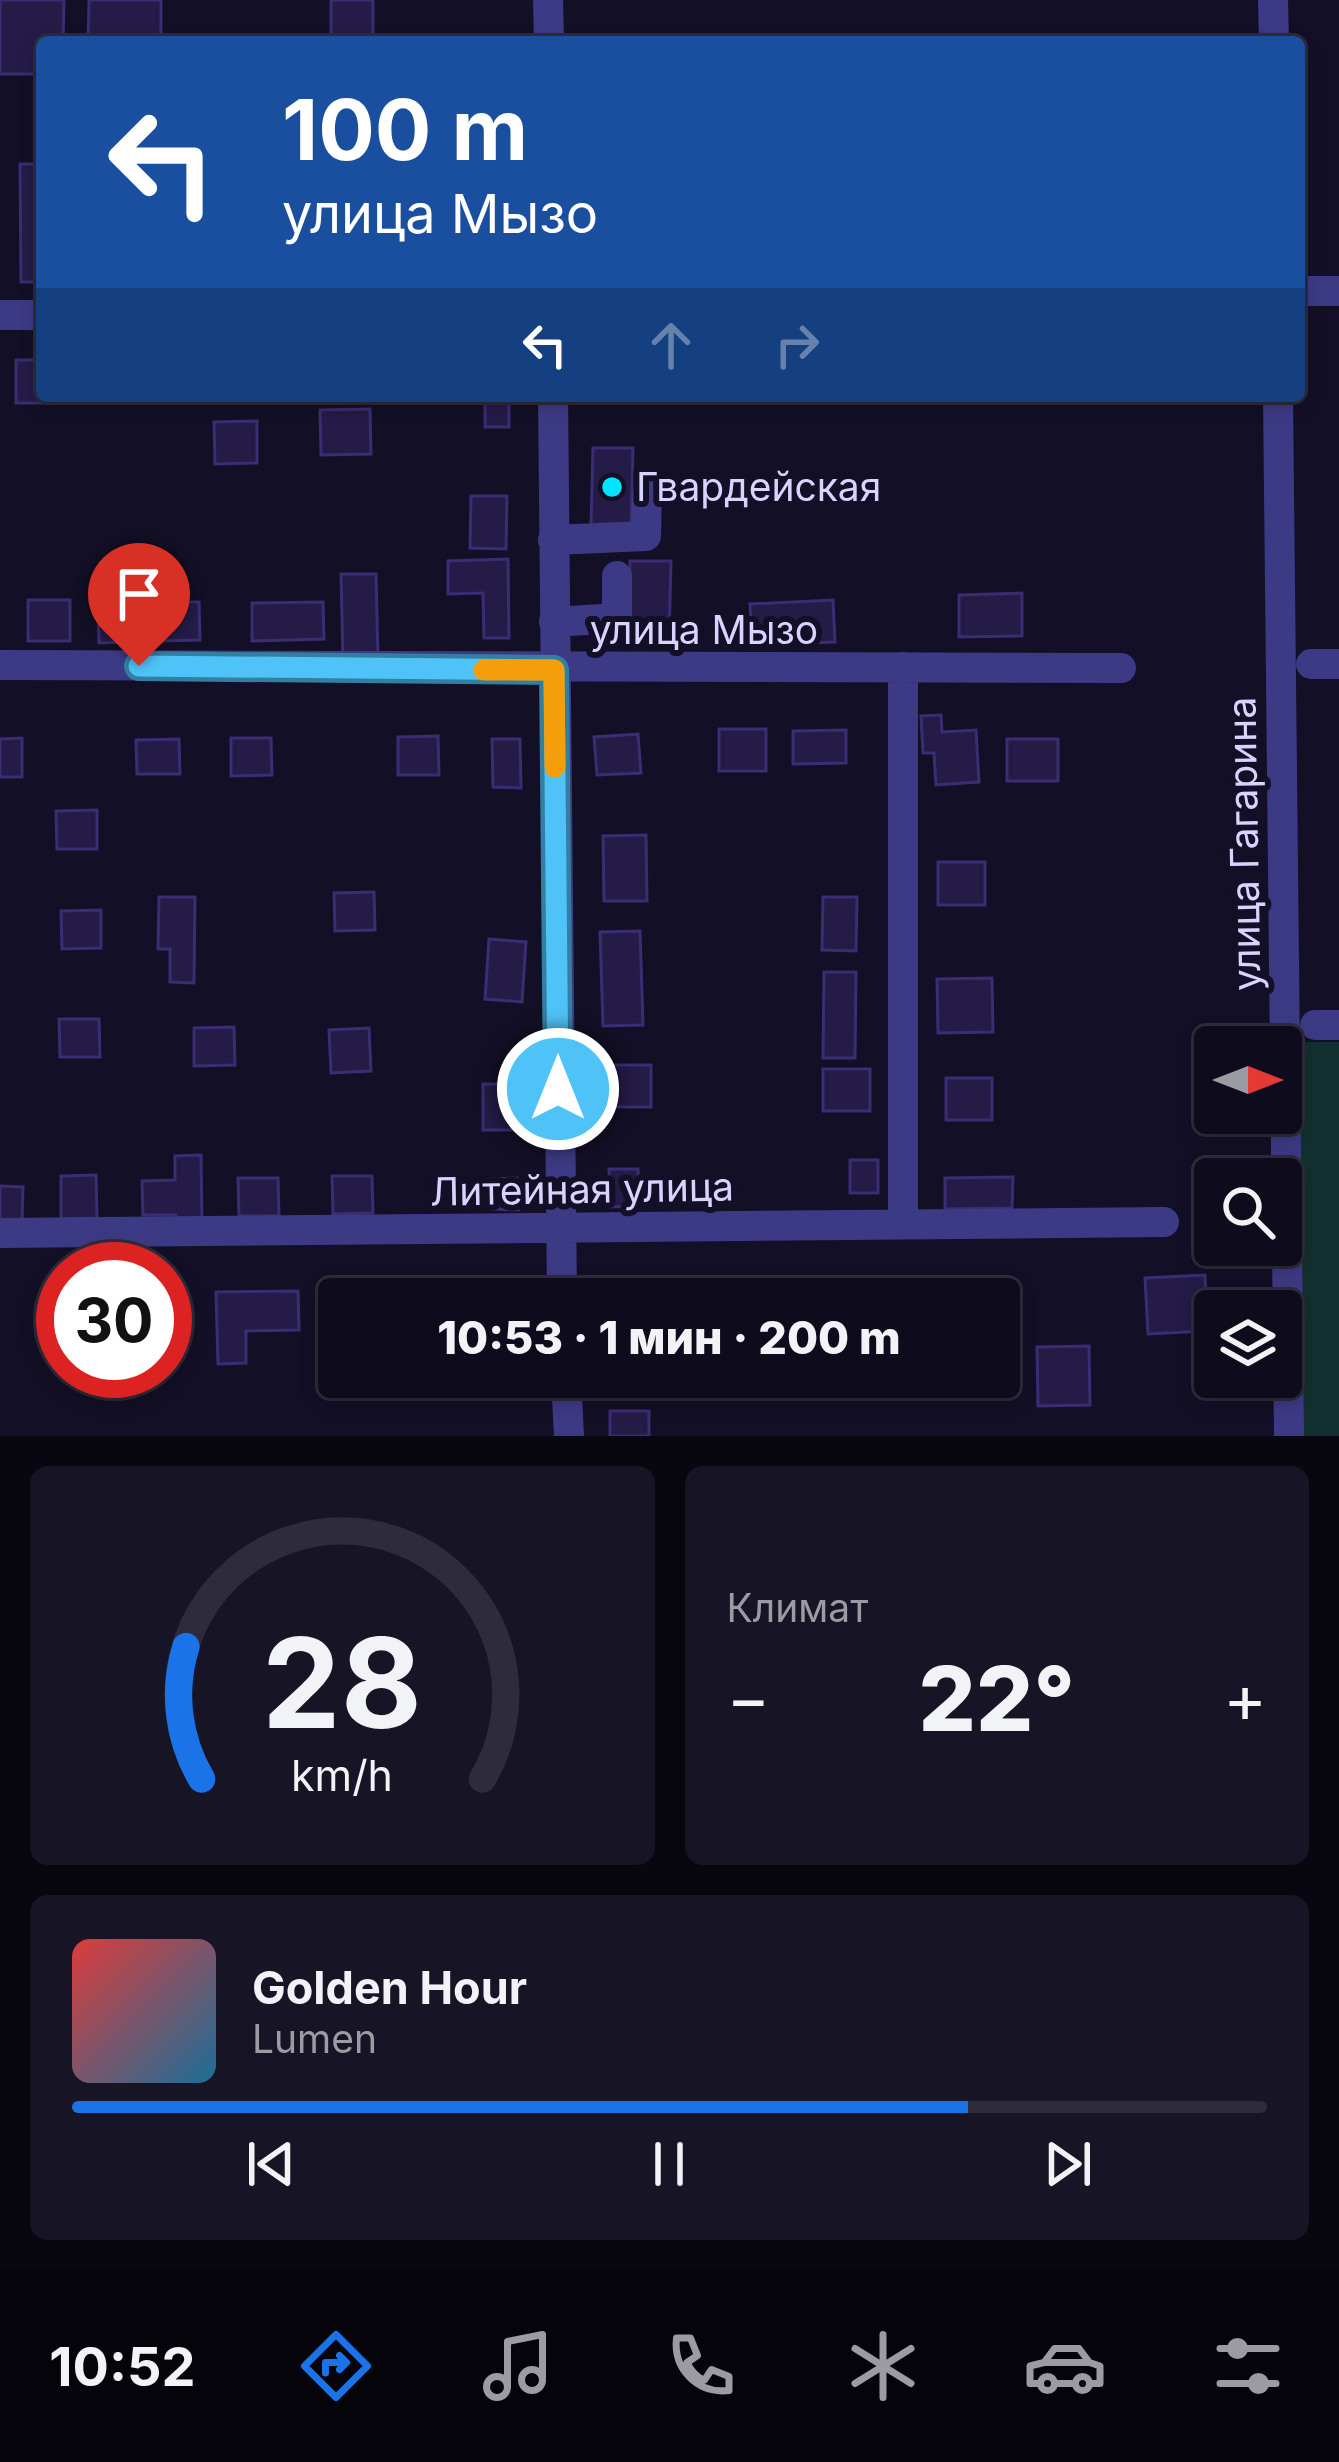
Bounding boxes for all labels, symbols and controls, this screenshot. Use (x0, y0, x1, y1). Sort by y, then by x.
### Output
text: 100 m (282, 79, 528, 180)
icon: left (84, 84, 240, 240)
text: улица Мызо (282, 181, 598, 246)
icon: left (512, 312, 578, 378)
icon: ahead (638, 312, 704, 378)
icon: right (764, 312, 830, 378)
place label: Гвардейская (636, 463, 881, 510)
marker: Гвардейская (599, 474, 625, 500)
pin (88, 543, 190, 666)
icon: arrive (106, 561, 172, 627)
street label: улица Мызо (590, 606, 818, 653)
street label: улица Гагарина (1217, 697, 1270, 992)
position arrow (495, 1026, 621, 1152)
north arrow (1194, 1026, 1302, 1134)
map controls (1194, 1026, 1302, 1398)
button: search (1194, 1158, 1302, 1266)
street label: Литейная улица (430, 1162, 734, 1215)
speed limit sign: 30 (36, 1242, 192, 1398)
button: layers (1194, 1290, 1302, 1398)
text: 10:53 · 1 мин · 200 m (437, 1310, 901, 1365)
text: Климат (727, 1584, 868, 1631)
text: 28 (262, 1607, 422, 1758)
text: 22° (919, 1644, 1075, 1753)
text: − (727, 1658, 770, 1738)
text: + (1223, 1658, 1267, 1738)
text: km/h (291, 1748, 393, 1800)
text: Golden Hour (252, 1960, 527, 2015)
text: Lumen (252, 2015, 377, 2062)
icon: previous (238, 2131, 304, 2197)
icon: pause (636, 2131, 702, 2197)
icon: next (1035, 2131, 1101, 2197)
icon: directions (294, 2324, 378, 2408)
icon: music (476, 2324, 560, 2408)
icon: phone (659, 2324, 743, 2408)
icon: climate (841, 2324, 925, 2408)
icon: car (1023, 2324, 1107, 2408)
icon: filters (1206, 2324, 1290, 2408)
text: 10:52 (49, 2334, 195, 2399)

